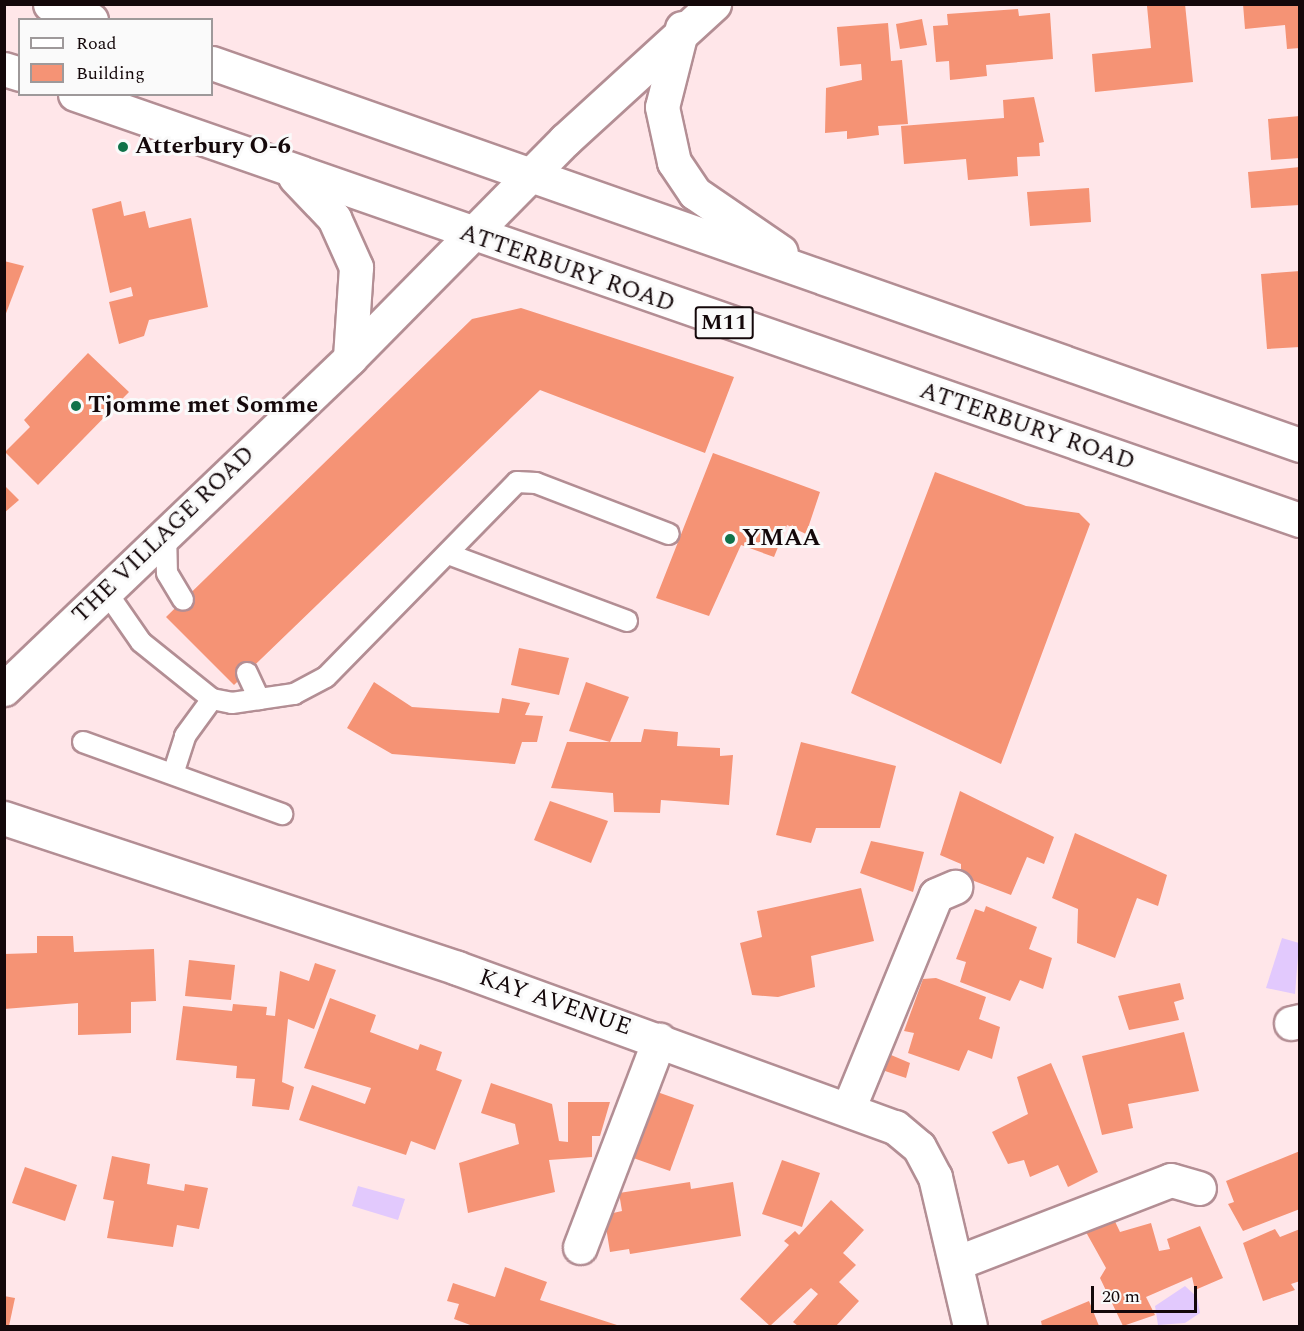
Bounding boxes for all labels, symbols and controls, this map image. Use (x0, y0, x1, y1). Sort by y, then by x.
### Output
legend (18, 18, 213, 96)
text: Road (76, 30, 117, 57)
text: Building (76, 60, 145, 87)
place label: Atterbury O-6 (135, 133, 291, 161)
marker: Atterbury O-6 (116, 140, 130, 154)
street label: ATTERBURY ROAD (456, 219, 678, 319)
road number: M11 (694, 304, 754, 342)
street label: ATTERBURY ROAD (916, 377, 1138, 477)
place label: Tjomme met Somme (88, 392, 318, 420)
marker: Tjomme met Somme (69, 399, 83, 413)
street label: THE VILLAGE ROAD (67, 440, 261, 630)
place label: YMAA (742, 525, 821, 553)
marker: YMAA (723, 532, 737, 546)
street label: KAY AVENUE (475, 963, 635, 1043)
scale bar (1094, 1274, 1200, 1312)
text: 20 m (1102, 1283, 1140, 1310)

